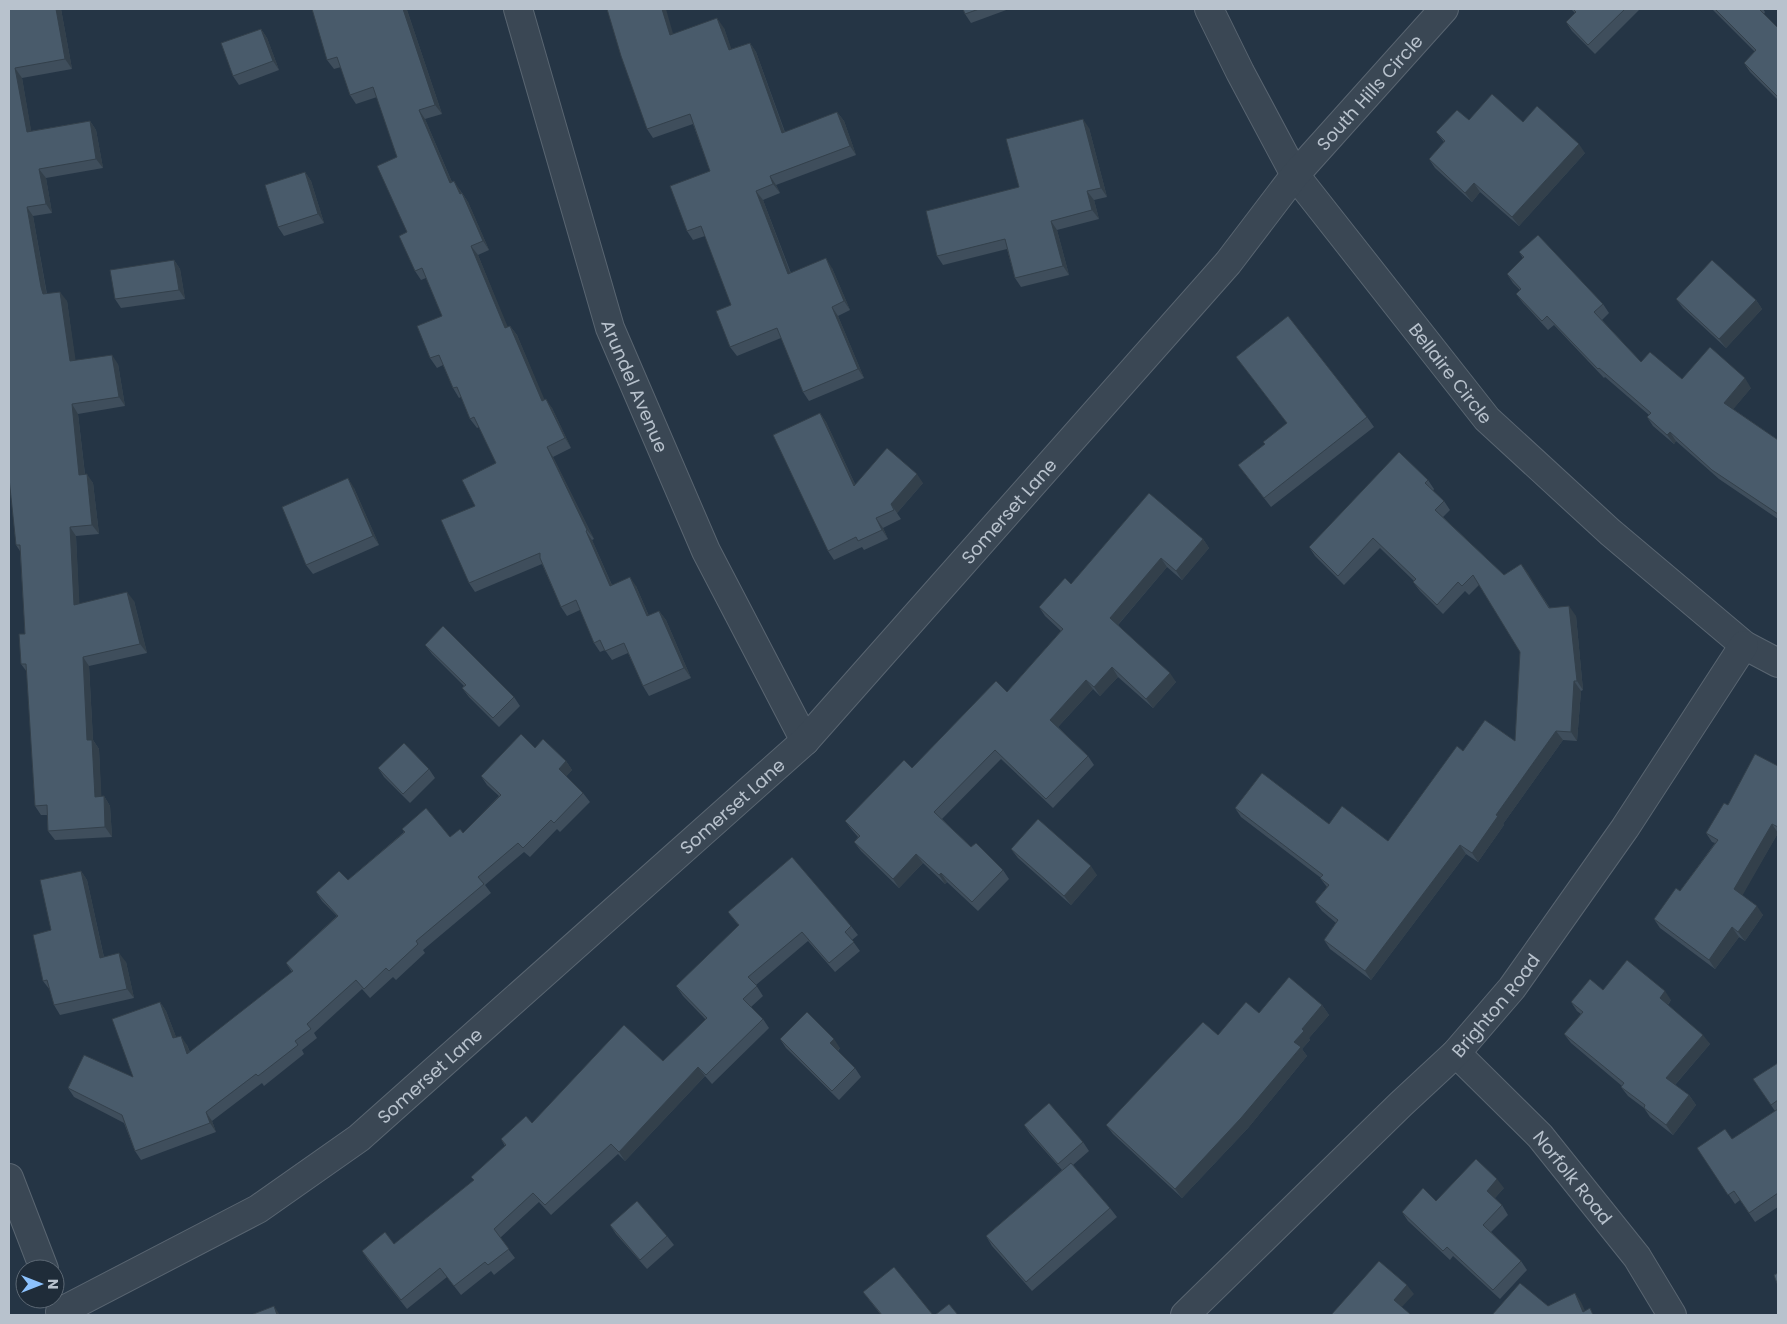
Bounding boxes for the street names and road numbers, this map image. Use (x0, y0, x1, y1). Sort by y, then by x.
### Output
street label: South Hills Circle (1311, 29, 1428, 156)
street label: Arundel Avenue (596, 317, 674, 456)
street label: Bellaire Circle (1403, 317, 1498, 429)
street label: Somerset Lane (955, 453, 1062, 569)
street label: Somerset Lane (674, 752, 790, 860)
street label: Brighton Road (1446, 948, 1545, 1062)
street label: Somerset Lane (371, 1022, 488, 1129)
street label: Norfolk Road (1528, 1125, 1618, 1229)

